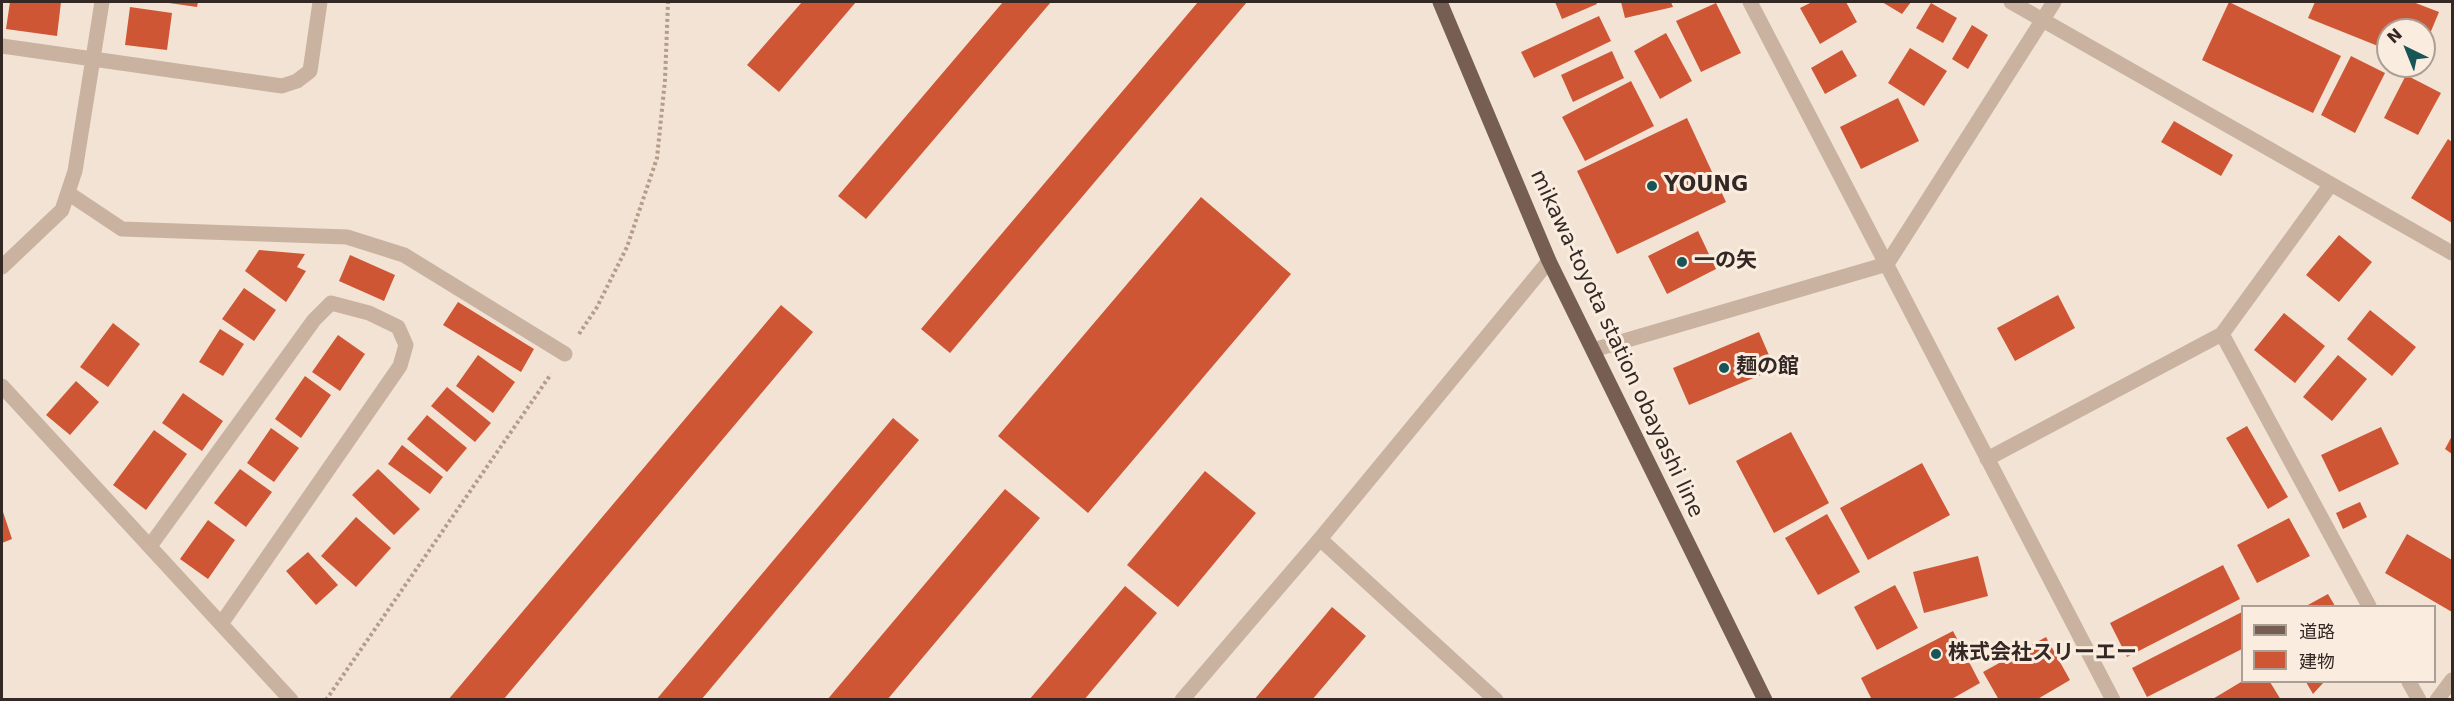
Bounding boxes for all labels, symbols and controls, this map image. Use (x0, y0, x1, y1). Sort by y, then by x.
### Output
north arrow (2376, 18, 2436, 78)
text: N (2383, 24, 2406, 47)
street label: mikawa-toyota station obayashi line (1524, 166, 1708, 522)
place label: YOUNG (1664, 173, 1748, 199)
marker: YOUNG (1645, 179, 1659, 193)
place label: 一の矢 (1694, 249, 1757, 275)
marker: 一の矢 (1675, 255, 1689, 269)
place label: 麺の館 (1736, 355, 1799, 381)
marker: 麺の館 (1717, 361, 1731, 375)
legend (2241, 605, 2436, 683)
text: 道路 (2299, 621, 2335, 642)
place label: 株式会社スリーエー (1948, 641, 2137, 667)
marker: 株式会社スリーエー (1929, 647, 1943, 661)
text: 建物 (2299, 651, 2335, 672)

